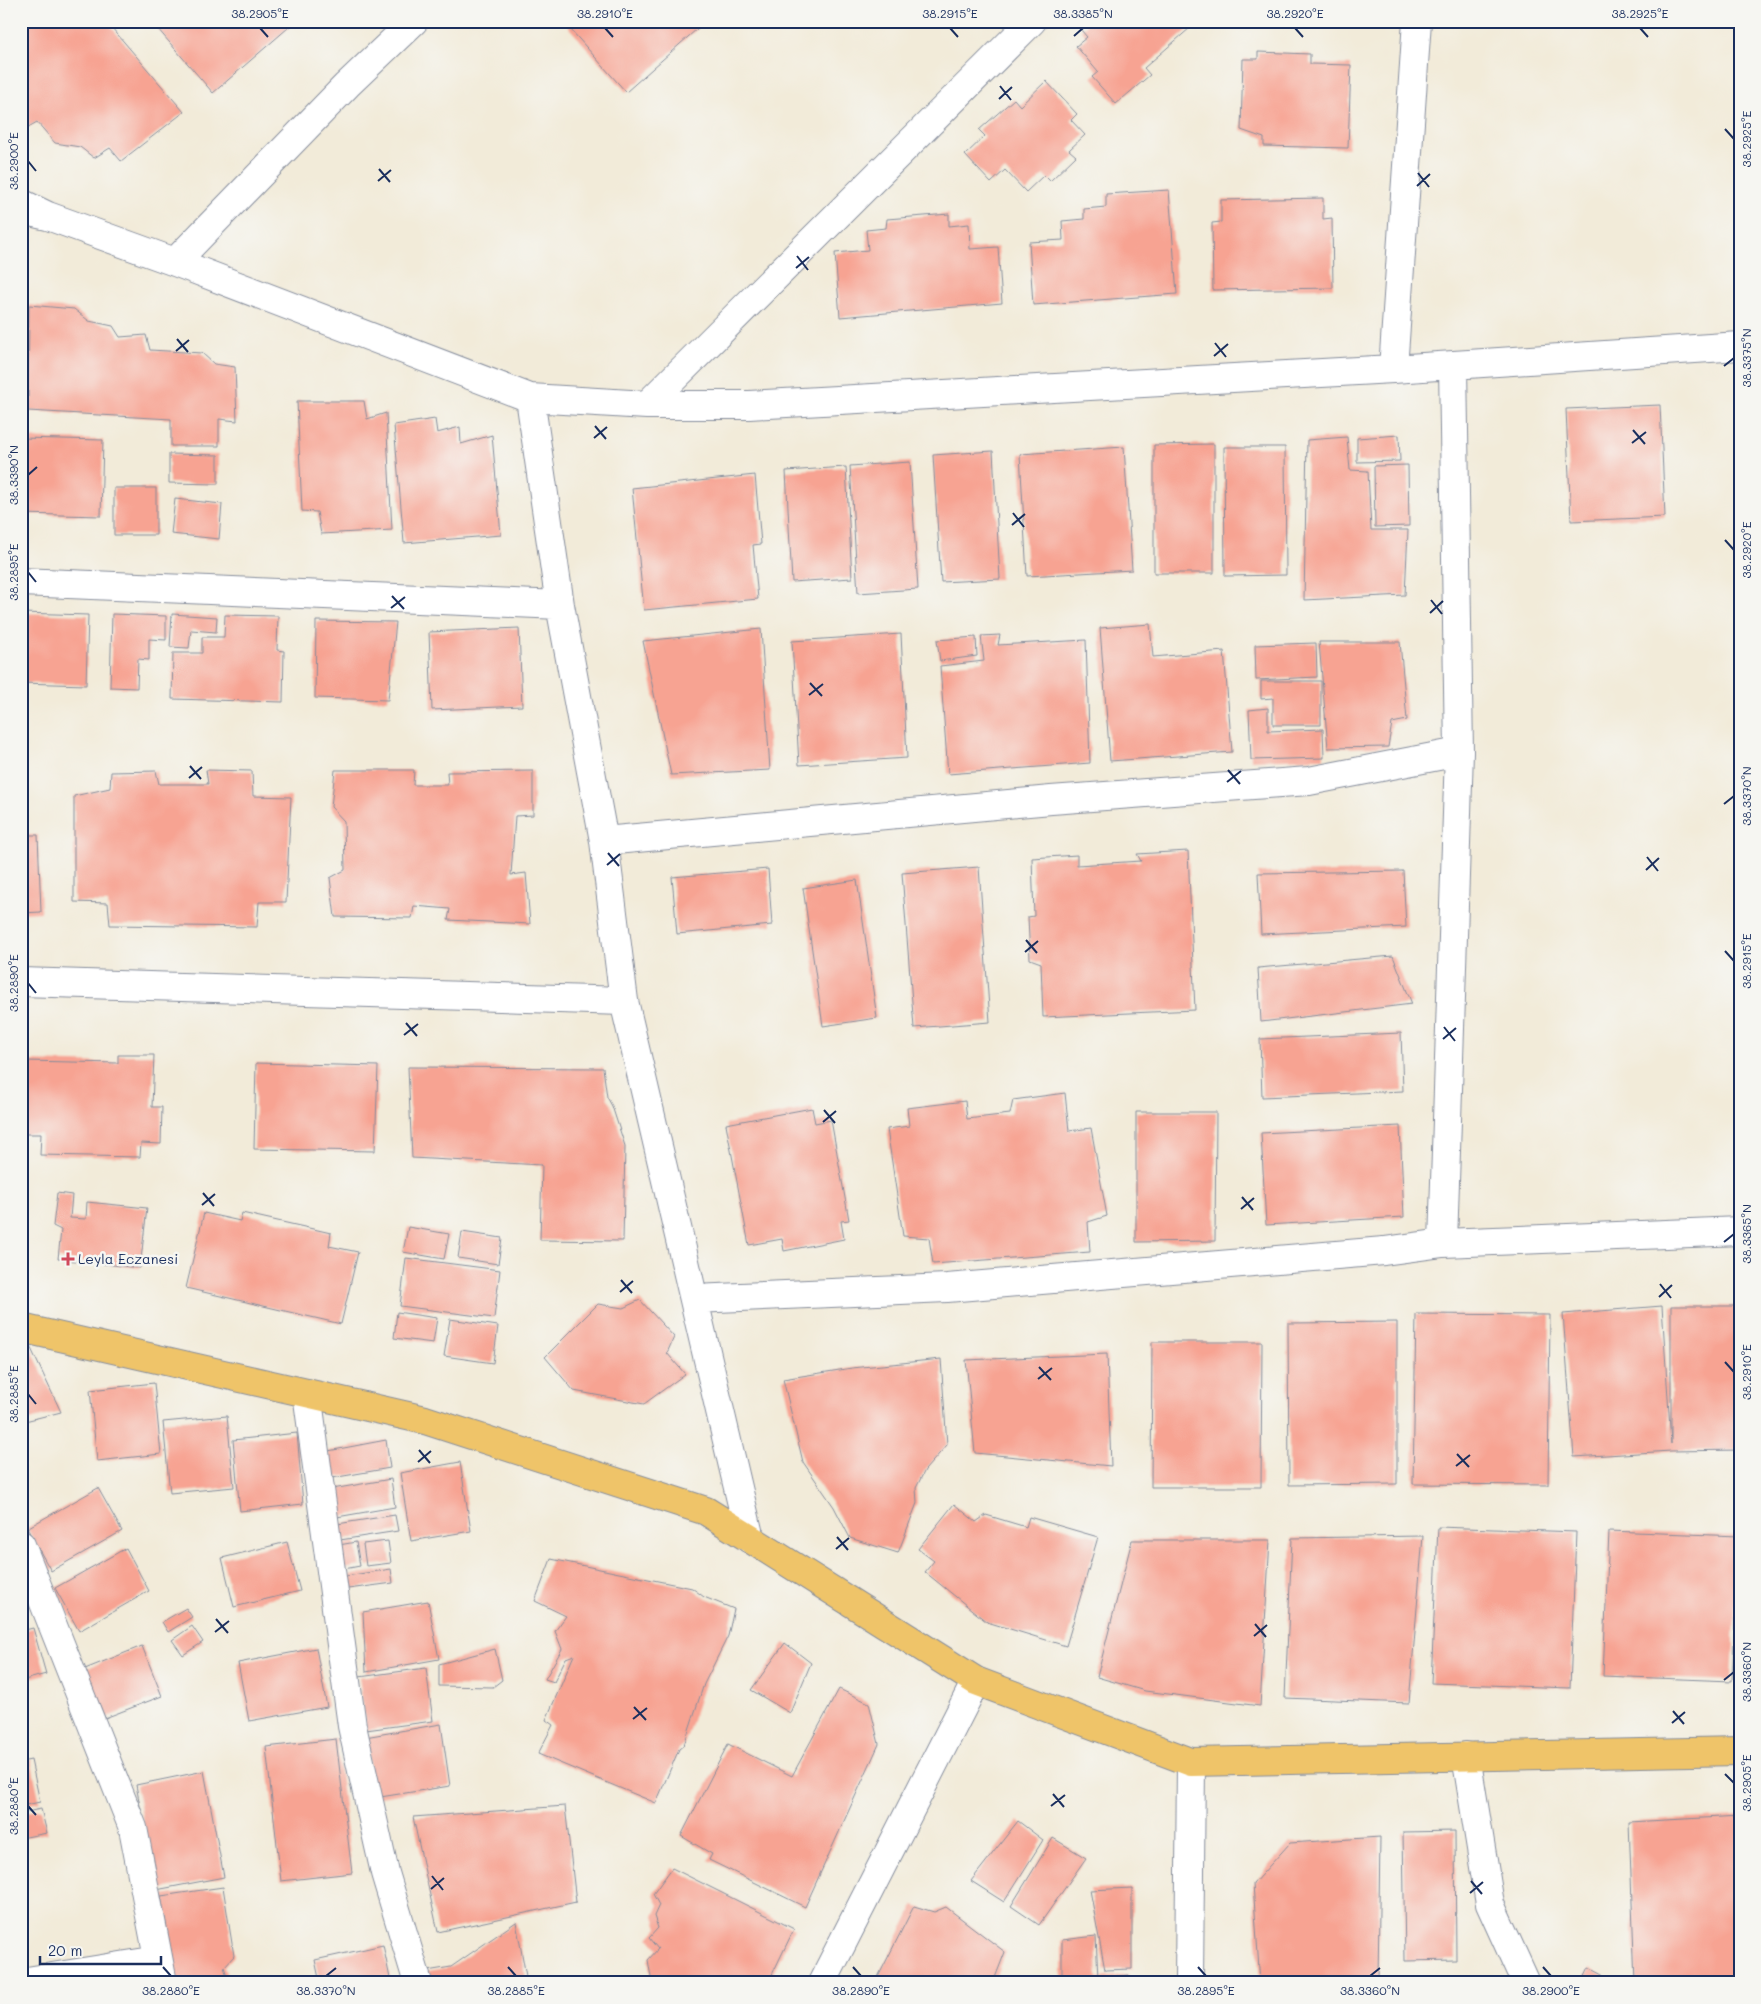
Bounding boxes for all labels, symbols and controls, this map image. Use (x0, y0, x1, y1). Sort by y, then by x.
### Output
text: 38.2905°E (231, 5, 289, 21)
text: 38.2910°E (577, 5, 633, 21)
text: 38.2915°E (922, 5, 978, 21)
text: 38.3385°N (1053, 5, 1113, 21)
text: 38.2920°E (1266, 5, 1324, 21)
text: 38.2925°E (1612, 5, 1669, 21)
text: 38.2925°E (1738, 110, 1754, 167)
text: 38.2900°E (5, 132, 21, 190)
text: 38.3375°N (1738, 328, 1754, 388)
text: 38.3390°N (5, 445, 21, 505)
text: 38.2920°E (1738, 521, 1754, 579)
text: 38.2895°E (5, 543, 21, 601)
text: 38.3370°N (1738, 766, 1754, 826)
text: 38.2915°E (1738, 933, 1754, 989)
text: 38.2890°E (5, 954, 21, 1012)
text: 38.3365°N (1738, 1204, 1754, 1264)
place label: Leyla Eczanesi (78, 1249, 178, 1268)
marker: Leyla Eczanesi (62, 1253, 74, 1265)
text: 38.2910°E (1738, 1344, 1754, 1400)
text: 38.2885°E (5, 1365, 21, 1423)
text: 38.3360°N (1738, 1642, 1754, 1702)
text: 38.2905°E (1738, 1754, 1754, 1812)
text: 38.2880°E (5, 1777, 21, 1835)
scale bar (40, 1934, 161, 1966)
text: 20 m (48, 1940, 82, 1960)
text: 38.2880°E (142, 1982, 200, 1998)
text: 38.3370°N (296, 1982, 356, 1998)
text: 38.2885°E (487, 1982, 545, 1998)
text: 38.2890°E (832, 1982, 890, 1998)
text: 38.2895°E (1177, 1982, 1235, 1998)
text: 38.3360°N (1340, 1982, 1400, 1998)
text: 38.2900°E (1522, 1982, 1580, 1998)

